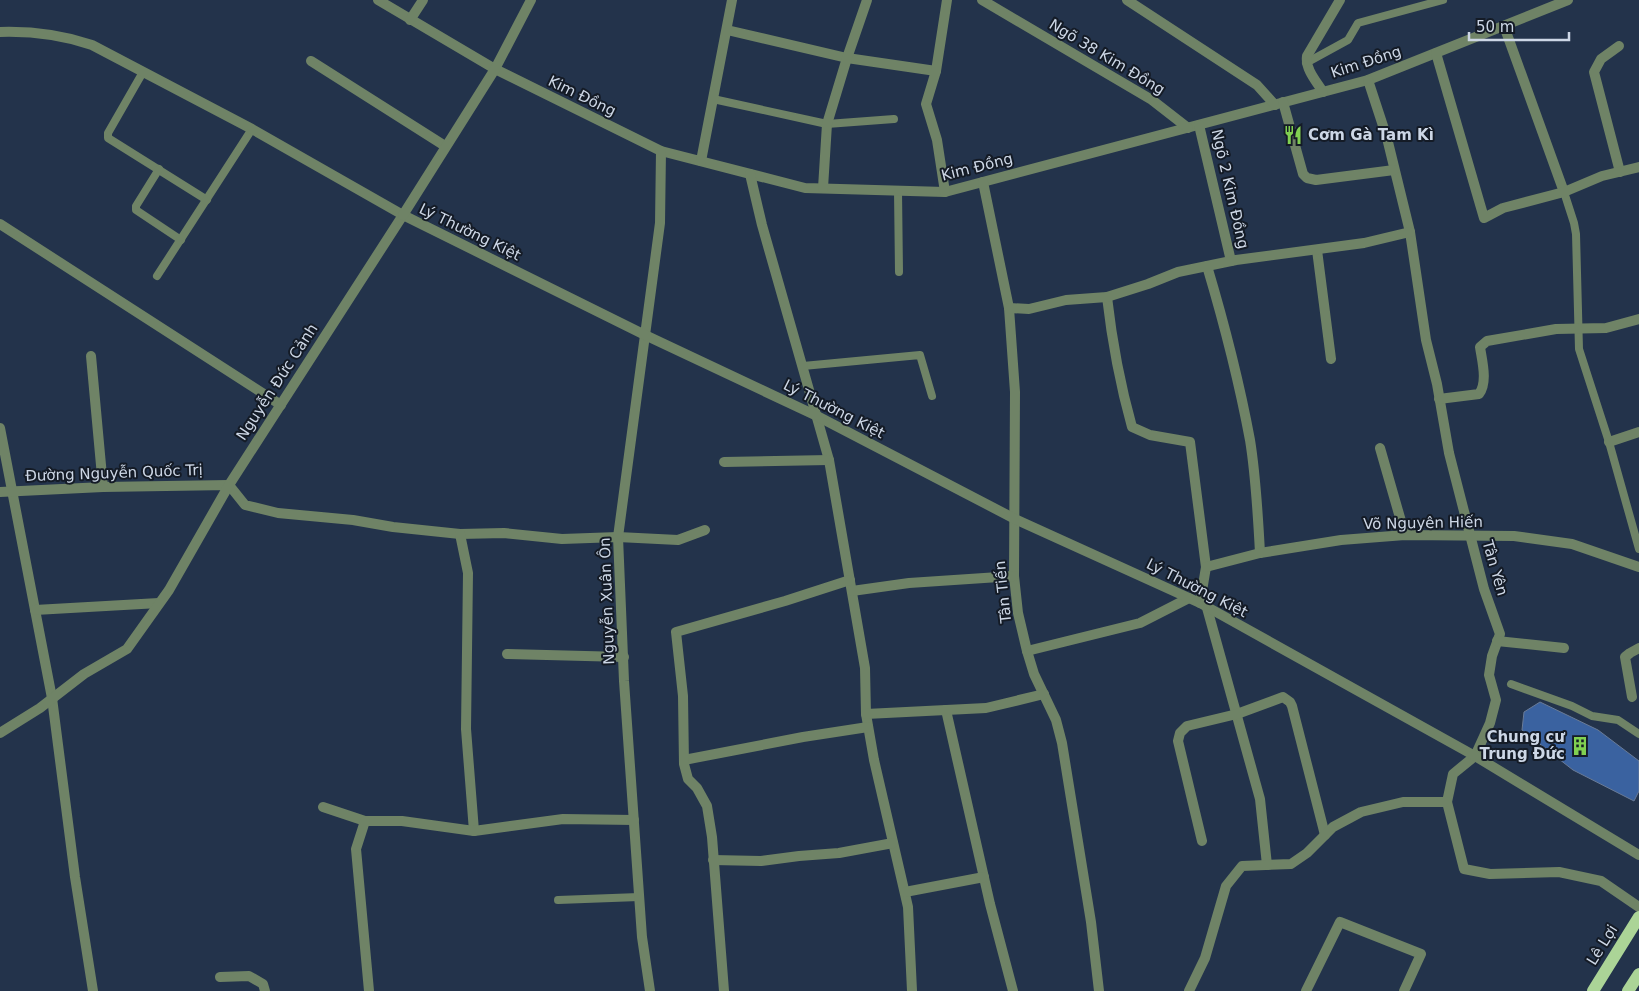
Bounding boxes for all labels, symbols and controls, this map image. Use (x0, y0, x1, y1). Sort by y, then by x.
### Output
scale bar (1469, 10, 1569, 42)
street label: Ngõ 38 Kim Đồng (1046, 15, 1168, 99)
text: 50 m (1476, 18, 1514, 36)
street label: Kim Đồng (1328, 42, 1404, 82)
street label: Kim Đồng (545, 72, 619, 120)
restaurant icon: Cơm Gà Tam Kì (1282, 124, 1304, 146)
place label: Cơm Gà Tam Kì (1308, 126, 1434, 144)
street label: Ngõ 2 Kim Đồng (1207, 127, 1253, 251)
street label: Kim Đồng (939, 149, 1015, 185)
street label: Lý Thường Kiệt (416, 200, 524, 264)
street label: Nguyễn Đức Cảnh (233, 320, 321, 444)
street label: Lý Thường Kiệt (781, 376, 888, 442)
street label: Đường Nguyễn Quốc Trị (25, 461, 203, 485)
street label: Võ Nguyên Hiến (1363, 513, 1483, 533)
street label: Nguyễn Xuân Ôn (595, 537, 618, 665)
street label: Tân Yên (1478, 537, 1511, 598)
street label: Lý Thường Kiệt (1144, 555, 1251, 621)
street label: Tân Tiến (991, 560, 1015, 625)
place label: Chung cư Trung Đức (1480, 728, 1565, 763)
building icon: Chung cư Trung Đức (1569, 735, 1591, 757)
street label: Lê Lợi (1583, 922, 1621, 968)

